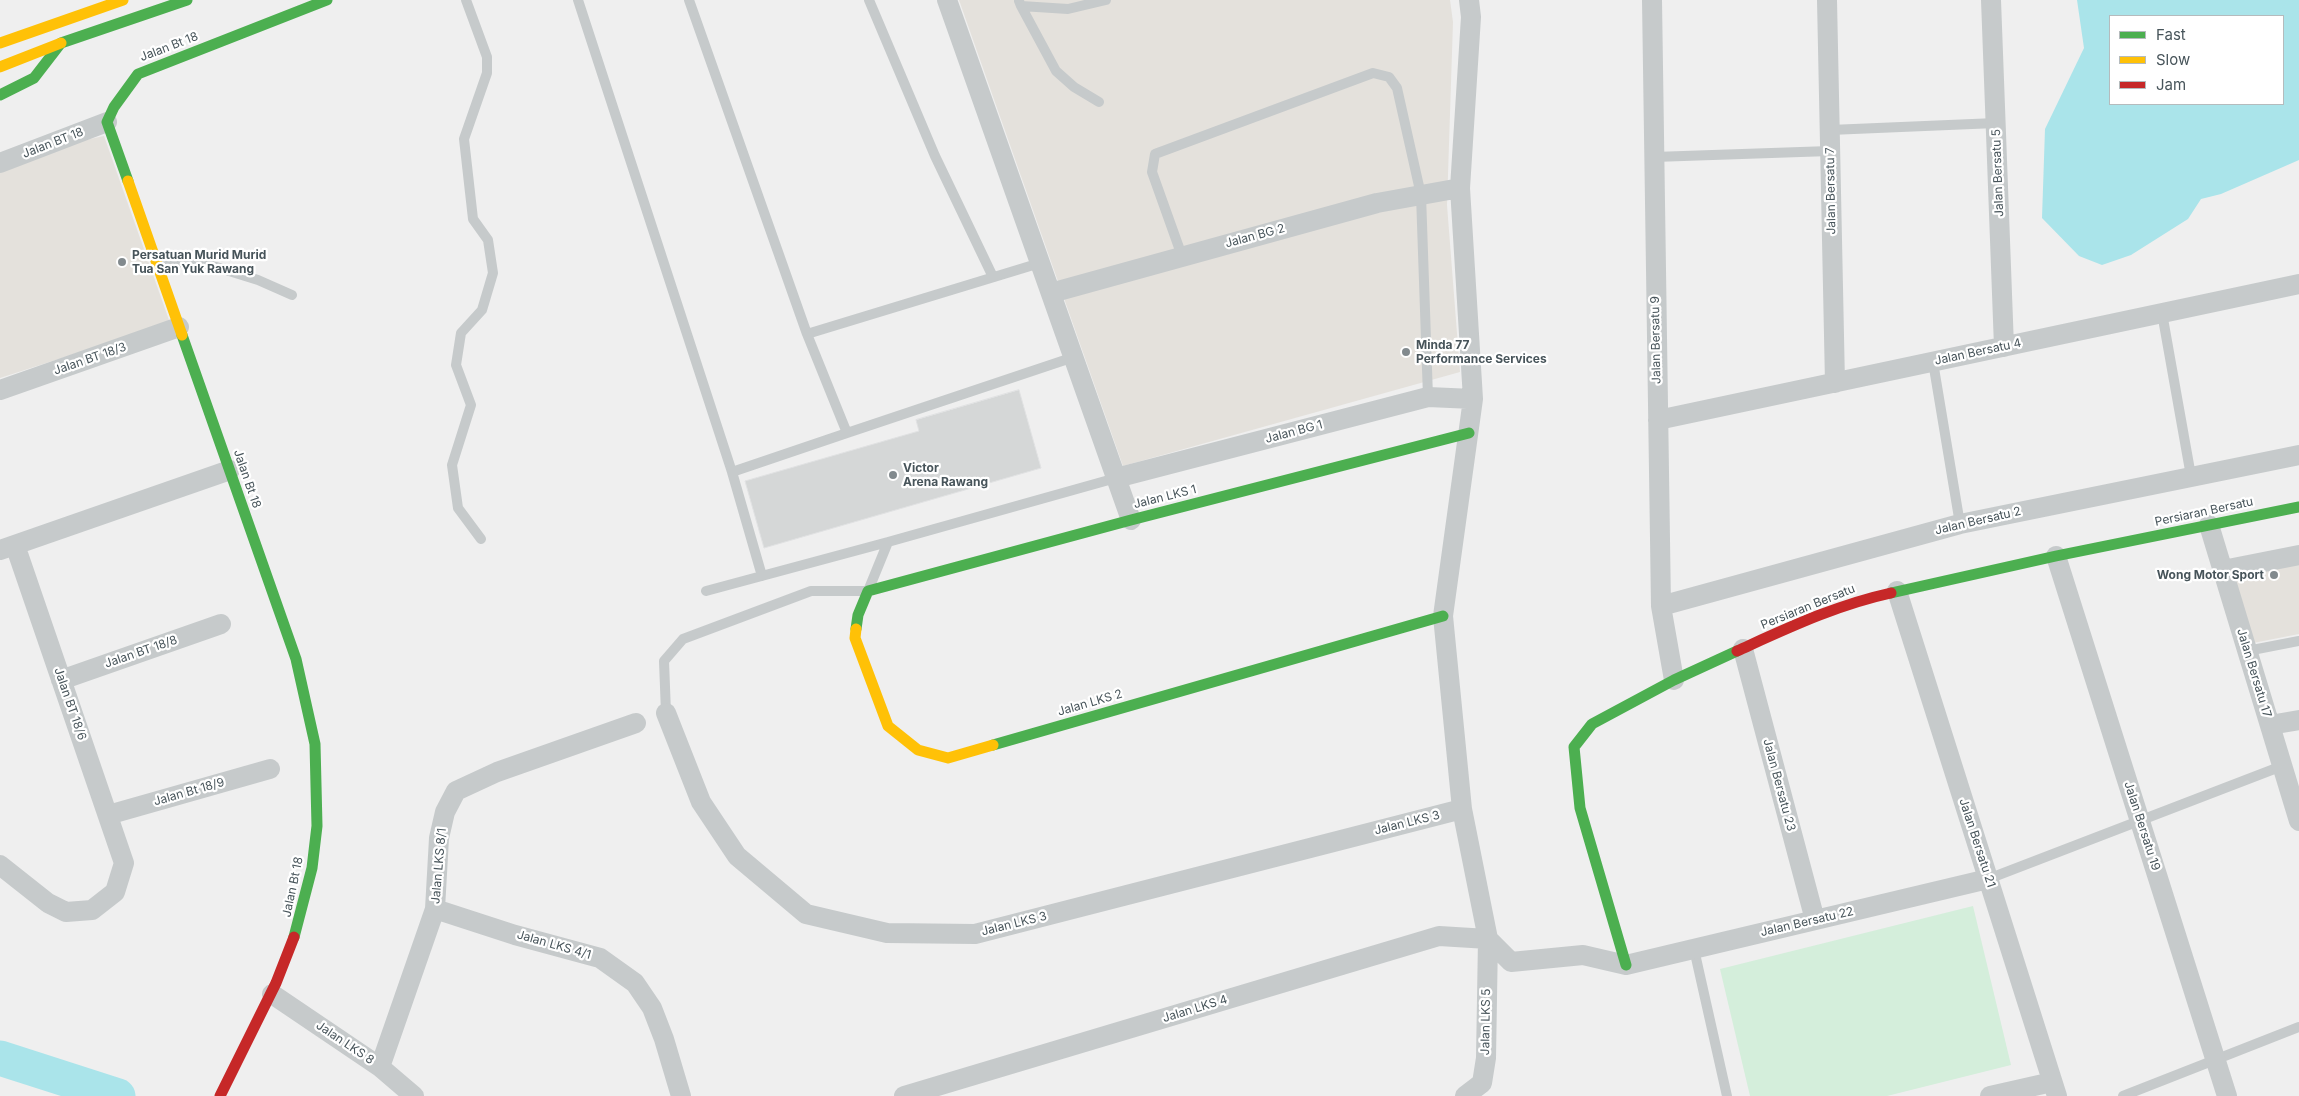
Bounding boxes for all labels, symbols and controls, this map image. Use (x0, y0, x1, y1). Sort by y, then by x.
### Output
legend (2109, 15, 2284, 105)
text: Fast (2156, 25, 2186, 44)
street label: Jalan Bt 18 (138, 29, 200, 65)
text: Slow (2156, 50, 2190, 69)
text: Jam (2156, 75, 2186, 94)
street label: Jalan BT 18 (20, 125, 86, 161)
street label: Jalan Bersatu 5 (1989, 129, 2007, 217)
street label: Jalan Bersatu 7 (1823, 147, 1839, 235)
street label: Jalan BG 2 (1224, 221, 1286, 251)
place label: Persatuan Murid Murid Tua San Yuk Rawang (132, 248, 266, 276)
marker: Persatuan Murid Murid Tua San Yuk Rawang (116, 256, 128, 268)
street label: Jalan Bersatu 9 (1648, 296, 1664, 384)
street label: Jalan Bersatu 4 (1933, 336, 2023, 368)
place label: Minda 77 Performance Services (1416, 338, 1547, 366)
street label: Jalan BT 18/3 (52, 340, 128, 378)
marker: Minda 77 Performance Services (1400, 346, 1412, 358)
street label: Jalan BG 1 (1264, 417, 1324, 447)
street label: Jalan Bt 18 (230, 448, 264, 510)
place label: Victor Arena Rawang (903, 461, 988, 489)
marker: Victor Arena Rawang (887, 469, 899, 481)
street label: Jalan LKS 1 (1132, 482, 1198, 512)
street label: Persiaran Bersatu (2153, 495, 2255, 529)
street label: Jalan Bersatu 2 (1934, 504, 2022, 538)
place label: Wong Motor Sport (2157, 568, 2264, 582)
marker: Wong Motor Sport (2268, 569, 2280, 581)
street label: Persiaran Bersatu (1759, 582, 1857, 632)
street label: Jalan Bersatu 17 (2234, 627, 2274, 719)
street label: Jalan BT 18/8 (103, 633, 179, 671)
street label: Jalan BT 18/6 (51, 666, 89, 742)
street label: Jalan LKS 2 (1056, 687, 1124, 719)
street label: Jalan Bersatu 23 (1760, 737, 1798, 833)
street label: Jalan Bt 18/9 (152, 775, 226, 809)
street label: Jalan Bersatu 19 (2121, 780, 2163, 872)
street label: Jalan Bersatu 21 (1956, 797, 1998, 889)
street label: Jalan LKS 3 (1373, 808, 1441, 838)
street label: Jalan LKS 8/1 (429, 827, 449, 905)
street label: Jalan Bt 18 (280, 856, 306, 918)
street label: Jalan Bersatu 22 (1759, 904, 1855, 940)
street label: Jalan LKS 3 (980, 909, 1048, 939)
street label: Jalan LKS 4/1 (515, 928, 593, 962)
street label: Jalan LKS 5 (1478, 988, 1494, 1056)
street label: Jalan LKS 4 (1161, 992, 1229, 1026)
street label: Jalan LKS 8 (313, 1018, 377, 1068)

